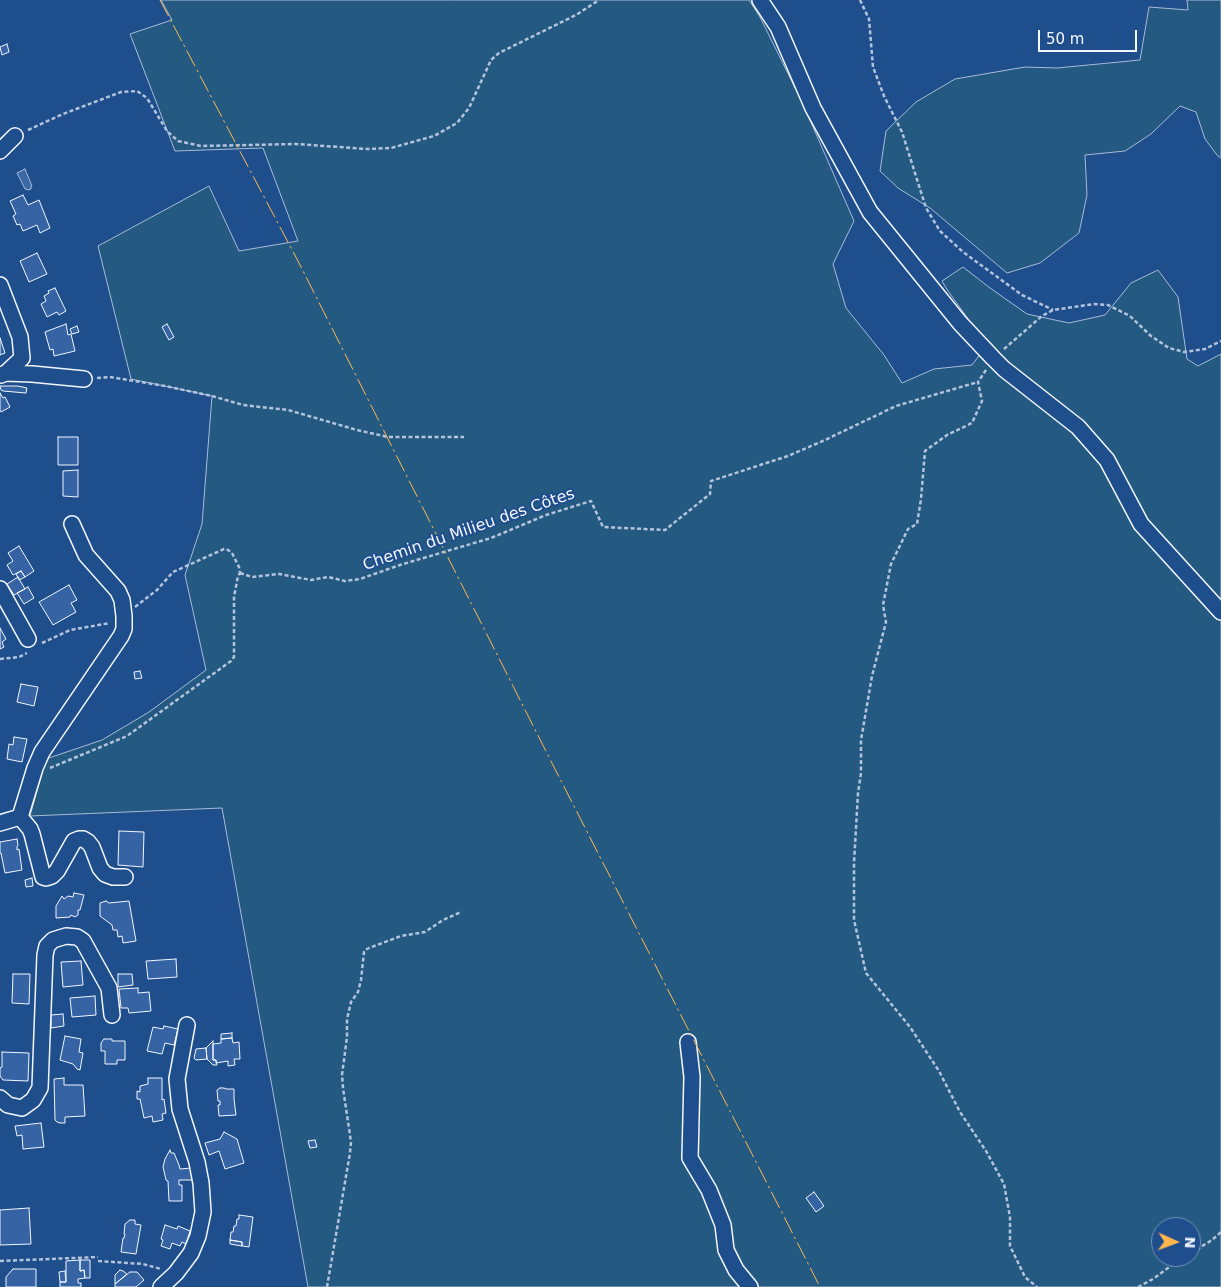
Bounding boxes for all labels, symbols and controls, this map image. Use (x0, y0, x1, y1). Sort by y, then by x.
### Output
scale bar (1041, 20, 1140, 52)
text: 50 m (1046, 30, 1084, 48)
street label: Chemin du Milieu des Côtes (361, 485, 577, 575)
north arrow (1151, 1217, 1201, 1267)
text: N (1182, 1236, 1198, 1249)

